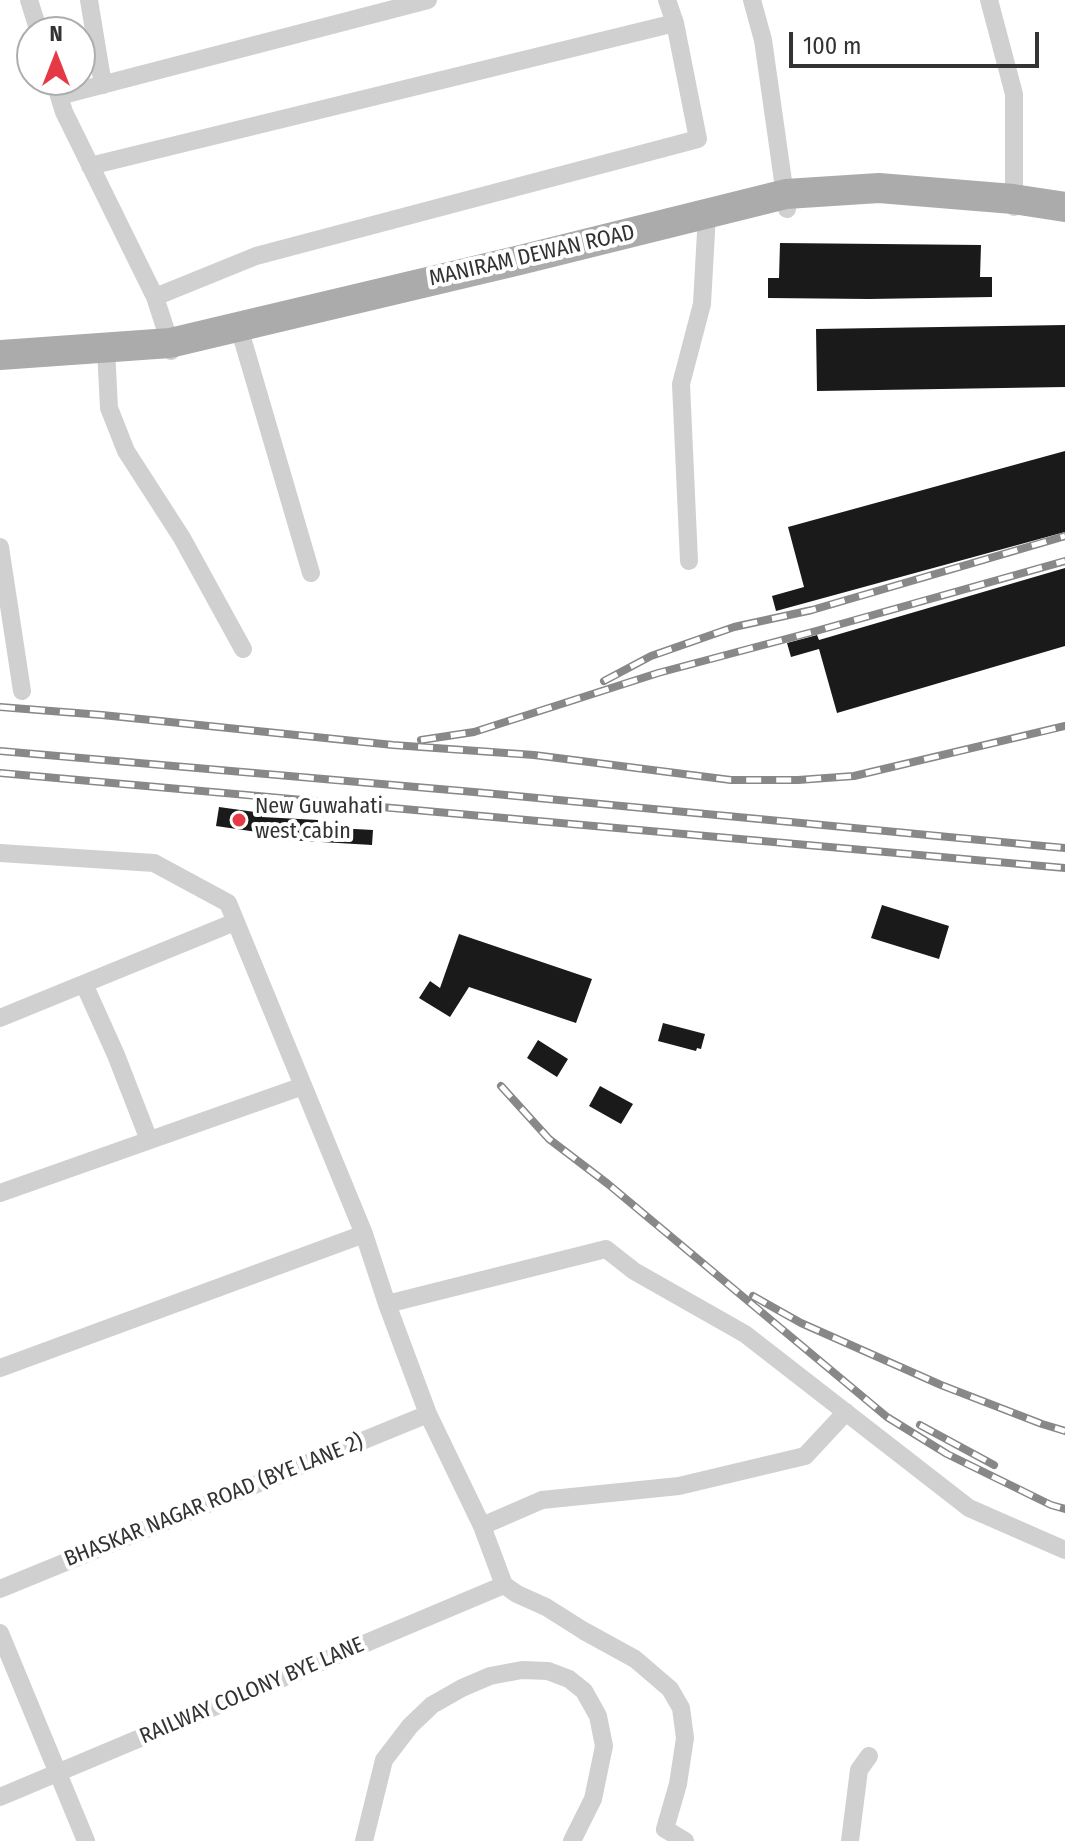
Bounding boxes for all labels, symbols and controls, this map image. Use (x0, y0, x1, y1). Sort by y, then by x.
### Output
north arrow (16, 16, 96, 96)
scale bar (793, 16, 1043, 66)
text: N (49, 20, 63, 47)
text: 100 m (803, 32, 861, 60)
street label: MANIRAM DEWAN ROAD (427, 220, 637, 292)
place label: New Guwahati west cabin (255, 794, 383, 846)
marker: New Guwahati west cabin (230, 811, 248, 829)
street label: BHASKAR NAGAR ROAD (BYE LANE 2) (61, 1429, 367, 1573)
street label: RAILWAY COLONY BYE LANE (136, 1632, 368, 1750)

